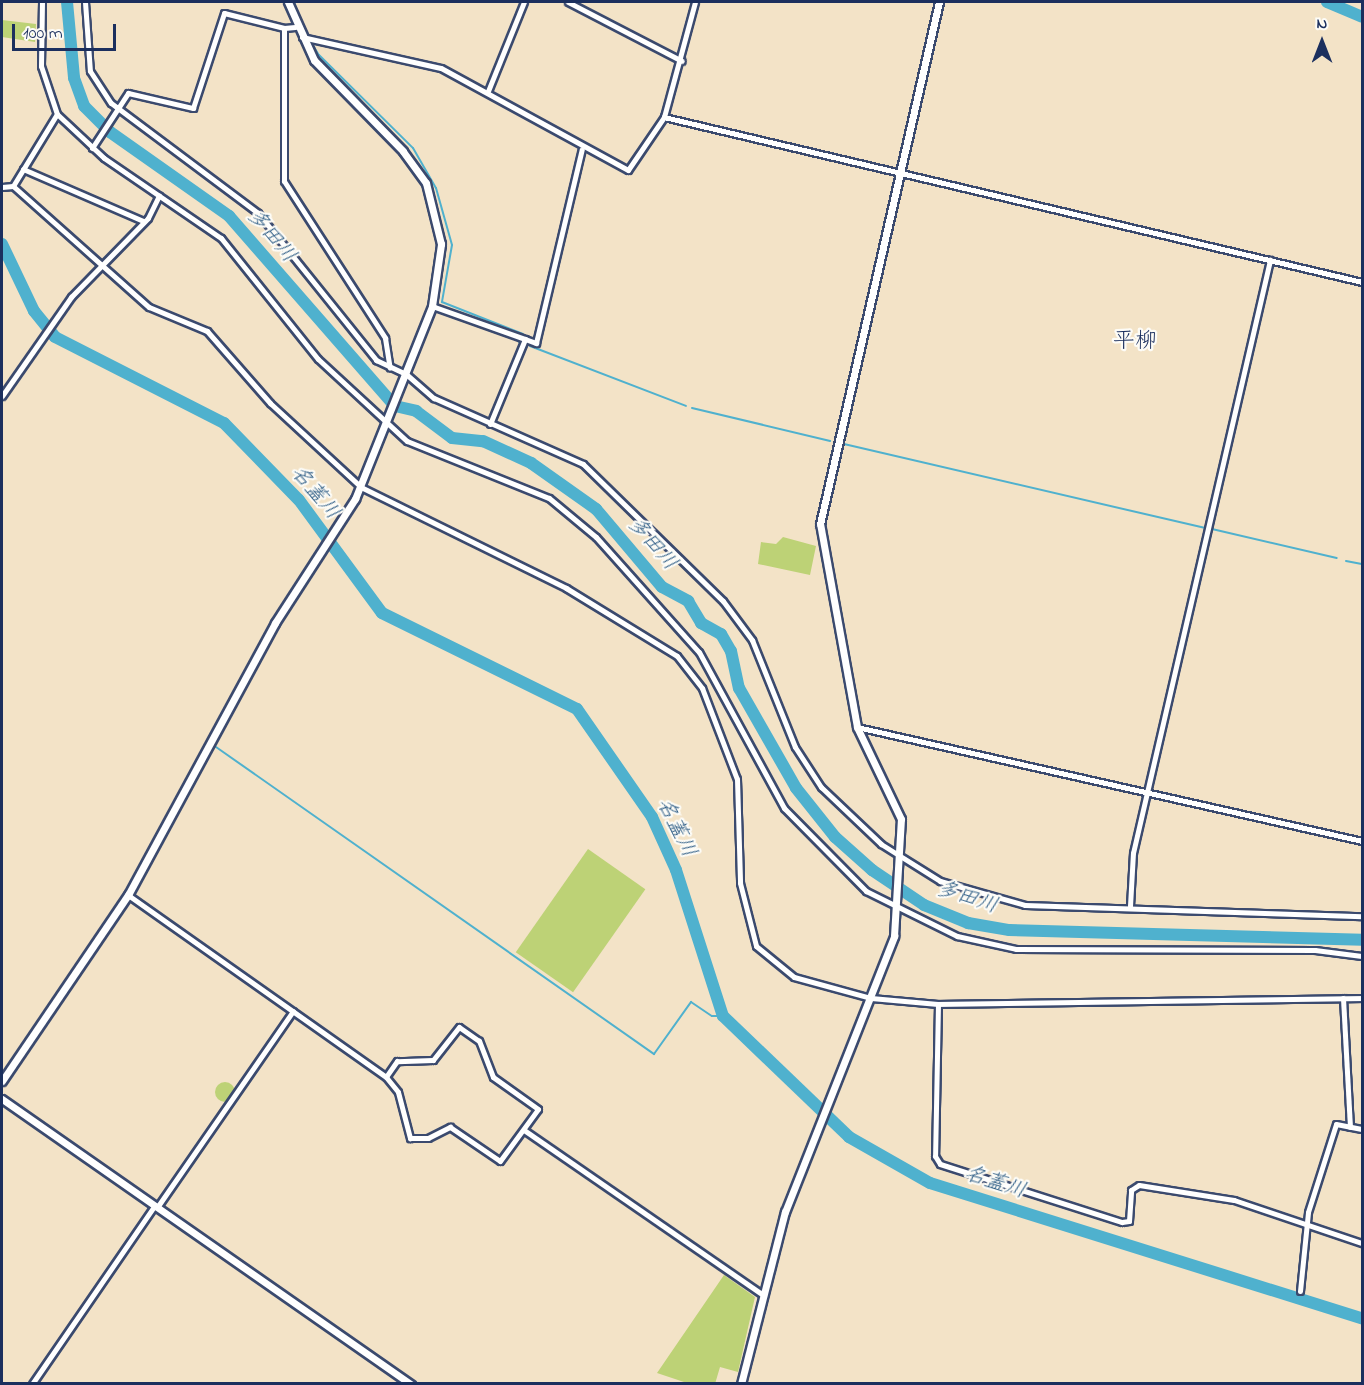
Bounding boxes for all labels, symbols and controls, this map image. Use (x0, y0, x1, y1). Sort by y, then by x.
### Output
scale bar (15, 12, 118, 50)
north arrow (1292, 12, 1352, 72)
text: N (1317, 12, 1327, 36)
text: 100 m (23, 21, 63, 47)
water label: 多田川 (241, 204, 301, 268)
district label: 平柳 (1113, 330, 1157, 356)
water label: 名蓋川 (285, 461, 345, 525)
water label: 多田川 (622, 512, 682, 576)
water label: 名蓋川 (651, 794, 701, 862)
water label: 多田川 (933, 876, 1001, 920)
water label: 名蓋川 (961, 1161, 1029, 1205)

